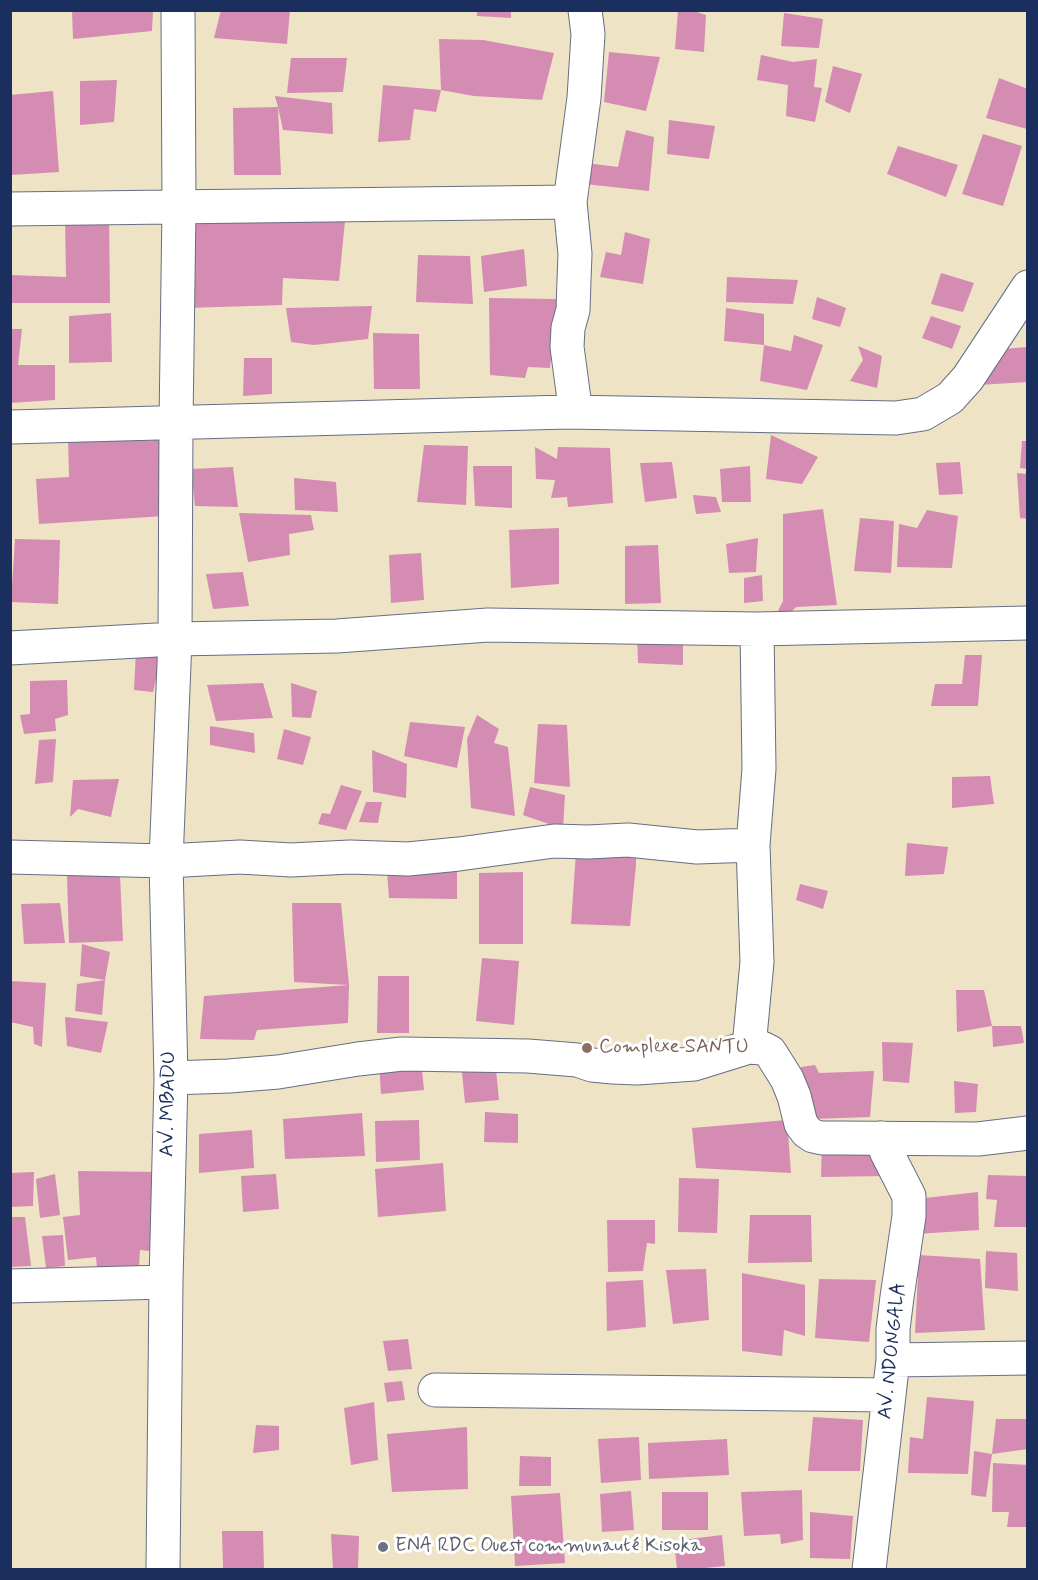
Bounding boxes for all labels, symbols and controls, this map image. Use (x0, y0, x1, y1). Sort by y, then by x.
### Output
place label: Complexe SANTU (599, 1036, 749, 1060)
marker: Complexe SANTU (580, 1041, 594, 1055)
street label: AV. MBADU (156, 1051, 182, 1157)
street label: AV. NDONGALA (874, 1281, 912, 1421)
place label: ENA RDC Ouest communauté Kisoka (395, 1535, 702, 1559)
marker: ENA RDC Ouest communauté Kisoka (376, 1540, 390, 1554)

